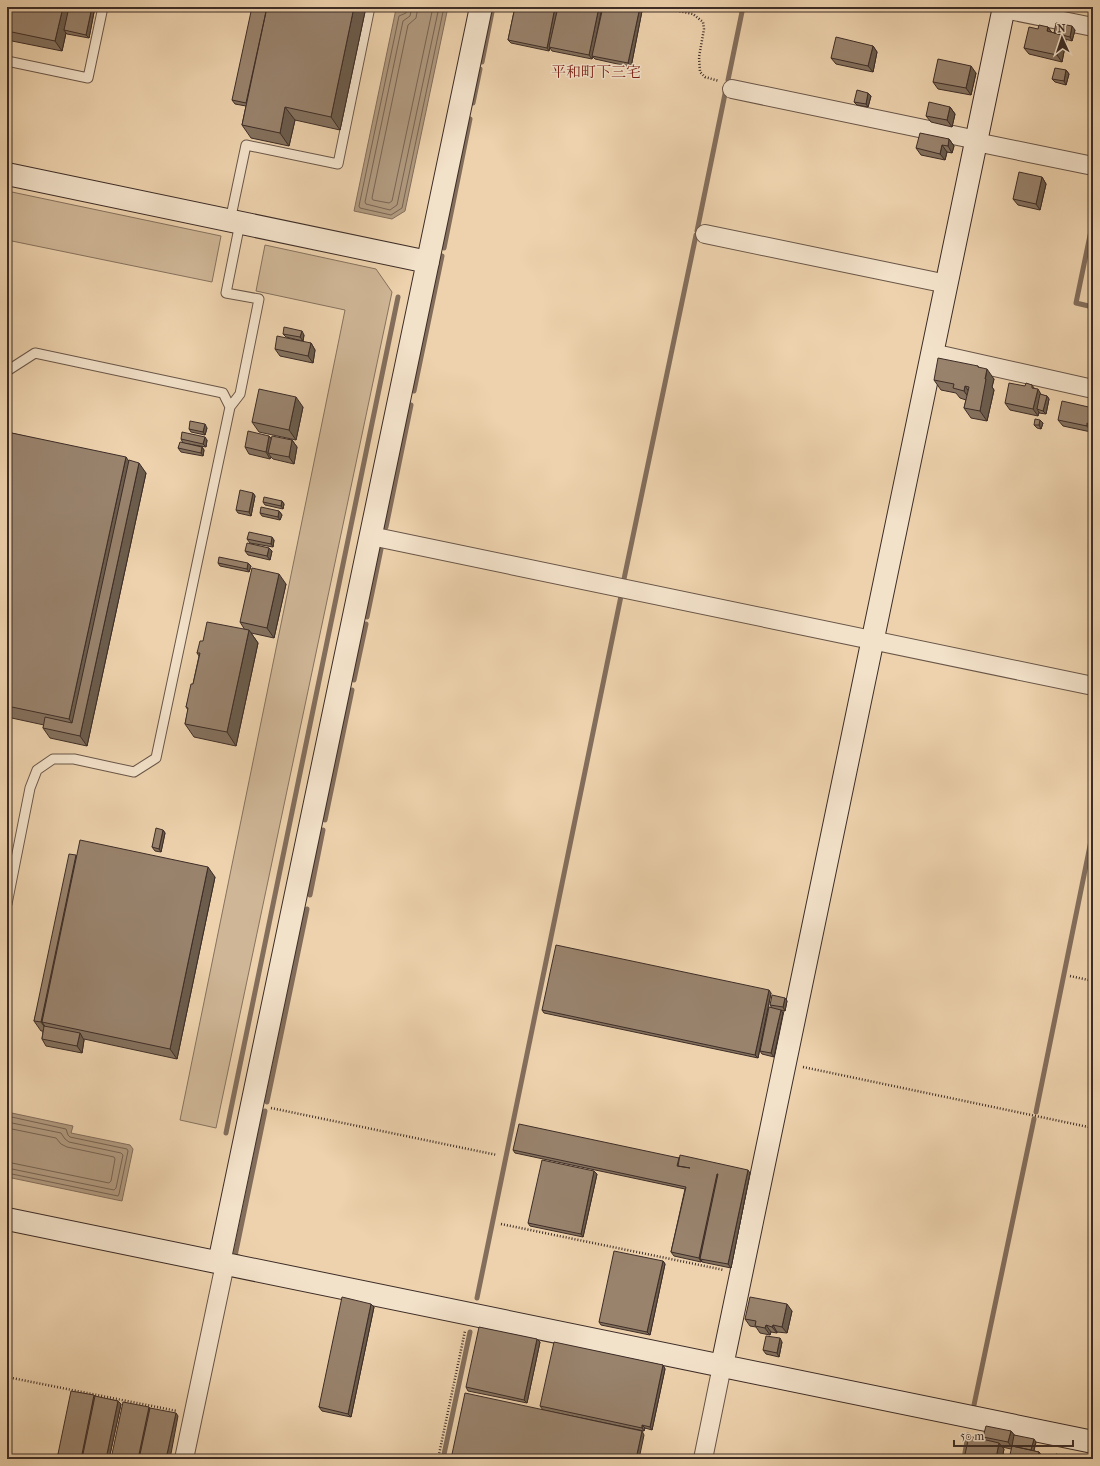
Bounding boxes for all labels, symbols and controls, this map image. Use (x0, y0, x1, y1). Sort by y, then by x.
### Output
north arrow (1042, 18, 1082, 58)
text: N (1057, 22, 1067, 35)
district label: 平和町下三宅 (551, 63, 641, 81)
scale bar (954, 1422, 1073, 1448)
text: 50 m (960, 1429, 984, 1443)

